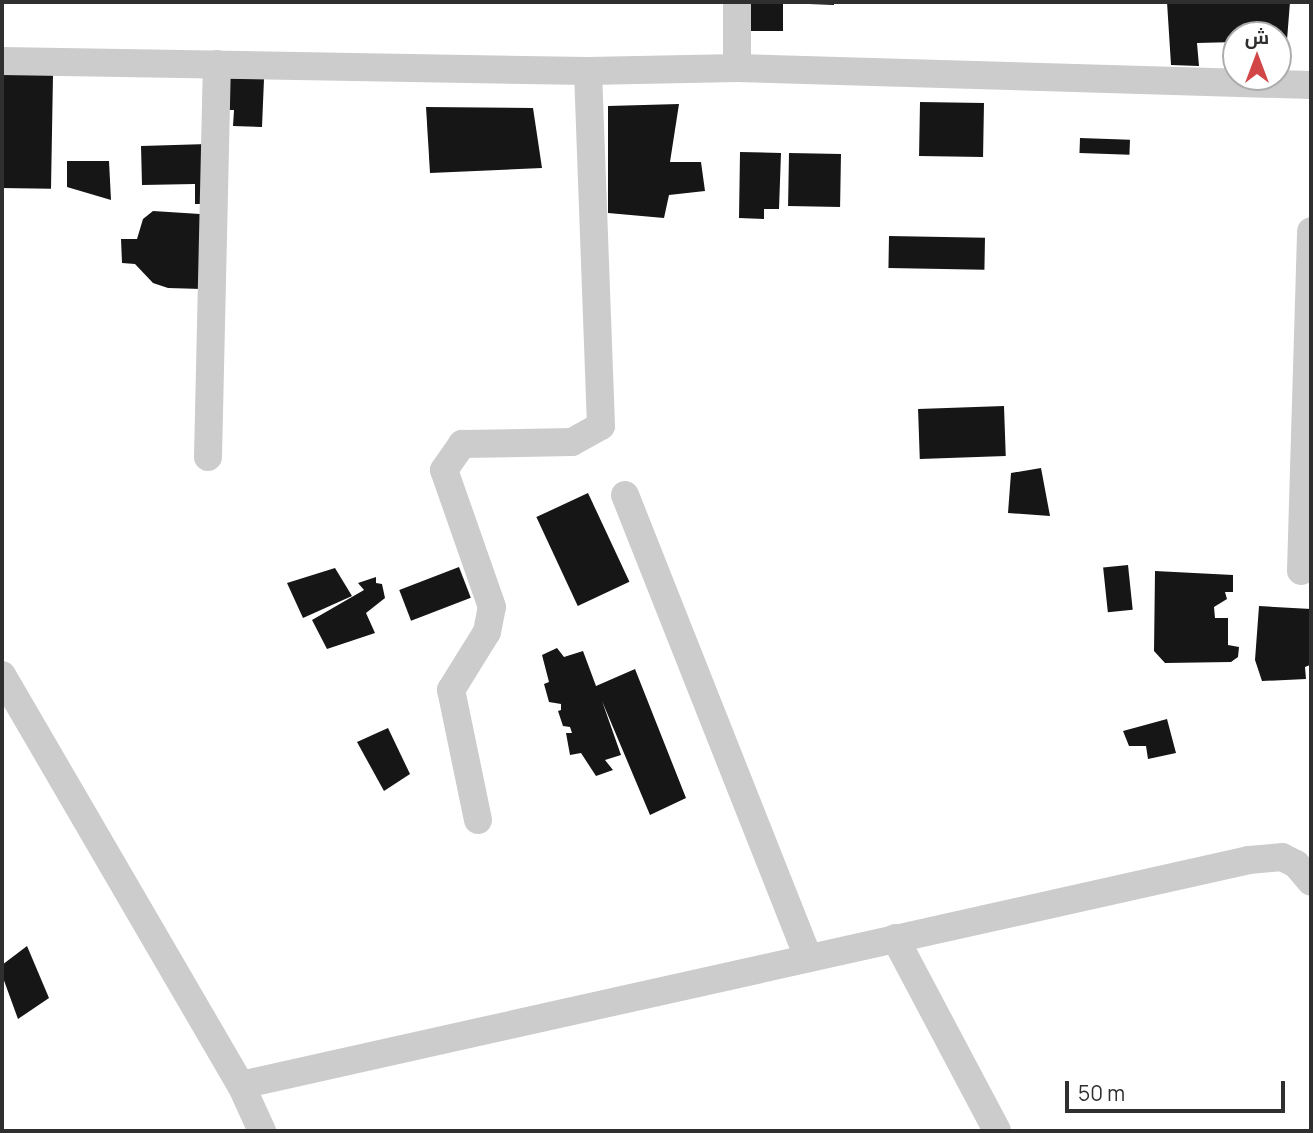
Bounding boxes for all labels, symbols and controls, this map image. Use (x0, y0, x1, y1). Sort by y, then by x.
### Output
north arrow (1222, 21, 1292, 91)
text: ش (1245, 24, 1269, 50)
scale bar (1068, 1066, 1288, 1110)
text: 50 m (1078, 1079, 1125, 1107)

